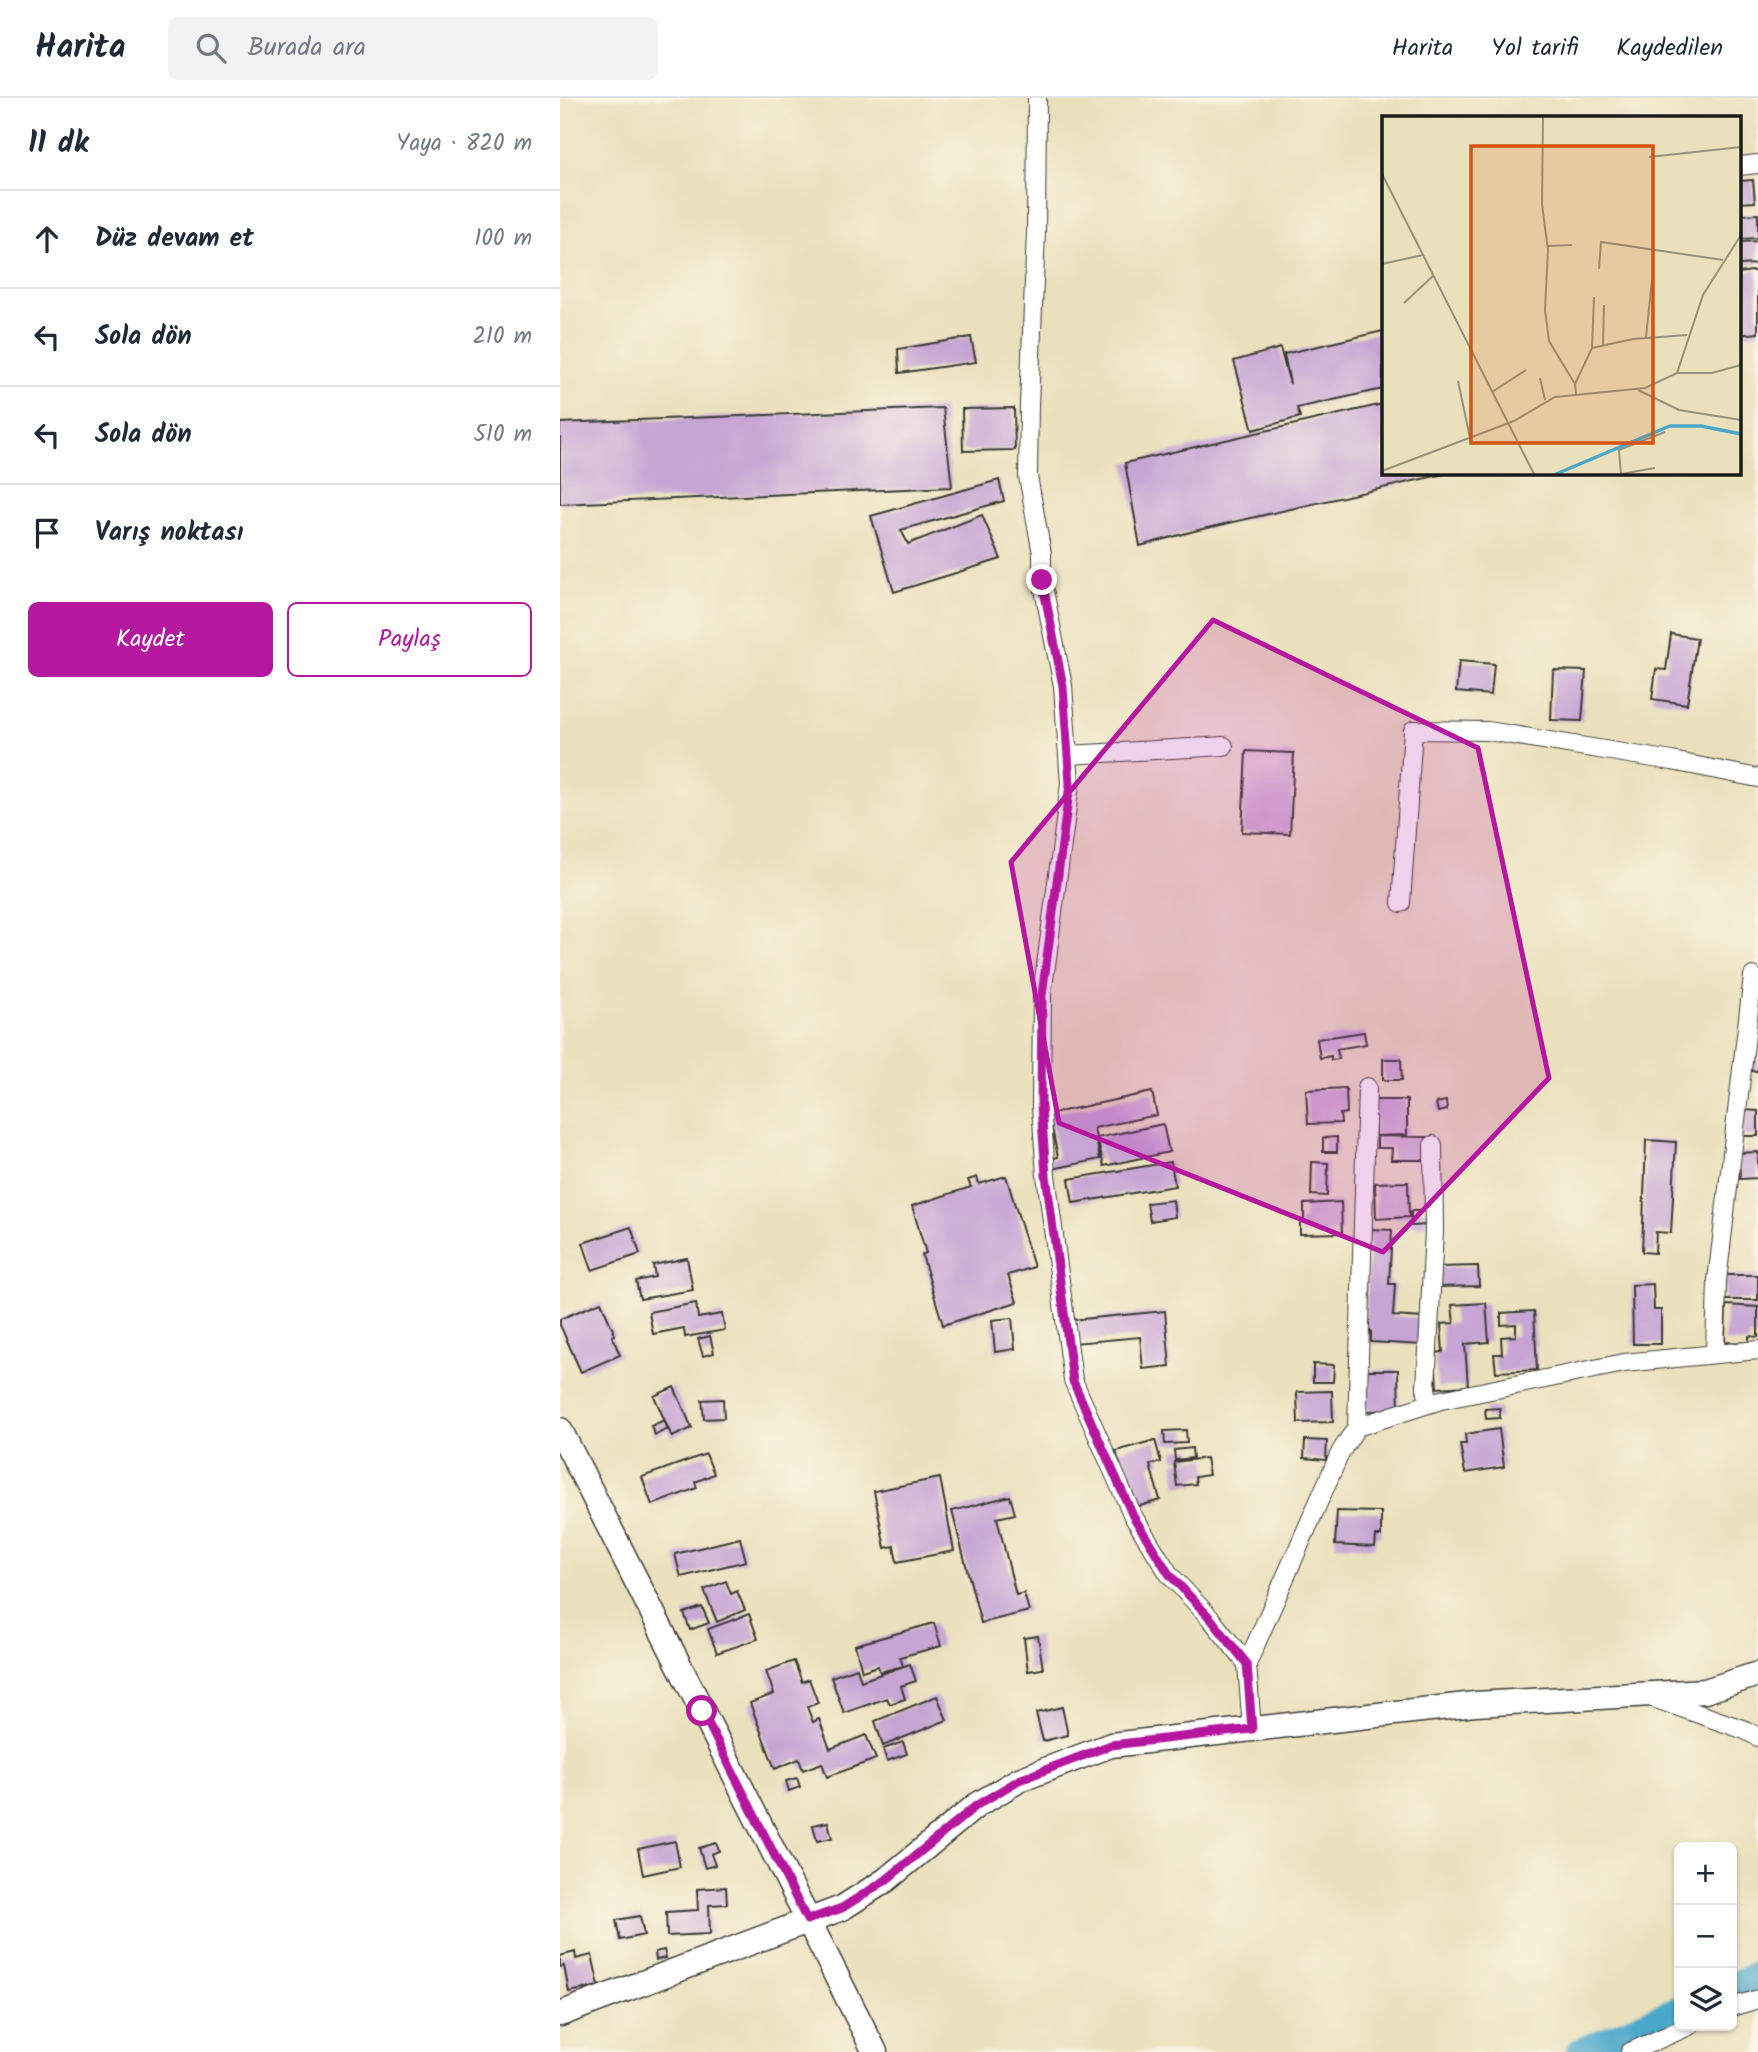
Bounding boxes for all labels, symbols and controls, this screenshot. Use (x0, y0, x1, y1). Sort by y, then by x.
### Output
search box (168, 17, 658, 80)
text: Harita (35, 22, 126, 75)
text: Burada ara (248, 27, 366, 69)
icon: search (192, 29, 230, 67)
text: Harita (1392, 29, 1453, 68)
text: Yol tarifi (1491, 29, 1578, 68)
text: Kaydedilen (1616, 29, 1723, 68)
inset map (1382, 116, 1740, 474)
text: 11 dk (28, 120, 89, 168)
text: Yaya · 820 m (396, 126, 532, 162)
text: Düz devam et (95, 218, 254, 260)
icon: ahead (28, 220, 66, 258)
text: 100 m (474, 221, 532, 257)
text: Sola dön (95, 316, 192, 358)
icon: left (28, 318, 66, 356)
text: 210 m (472, 319, 532, 355)
text: Sola dön (95, 414, 192, 456)
icon: left (28, 416, 66, 454)
text: 510 m (473, 417, 532, 453)
text: Varış noktası (95, 512, 243, 554)
icon: arrive (28, 514, 66, 552)
route end (1026, 564, 1057, 595)
button: Kaydet (28, 602, 273, 677)
button: Paylaş (287, 602, 532, 677)
route start (686, 1695, 717, 1726)
map controls (1674, 1842, 1737, 2031)
button: + (1674, 1842, 1737, 1905)
button: − (1674, 1905, 1737, 1968)
button: layers (1674, 1968, 1737, 2031)

